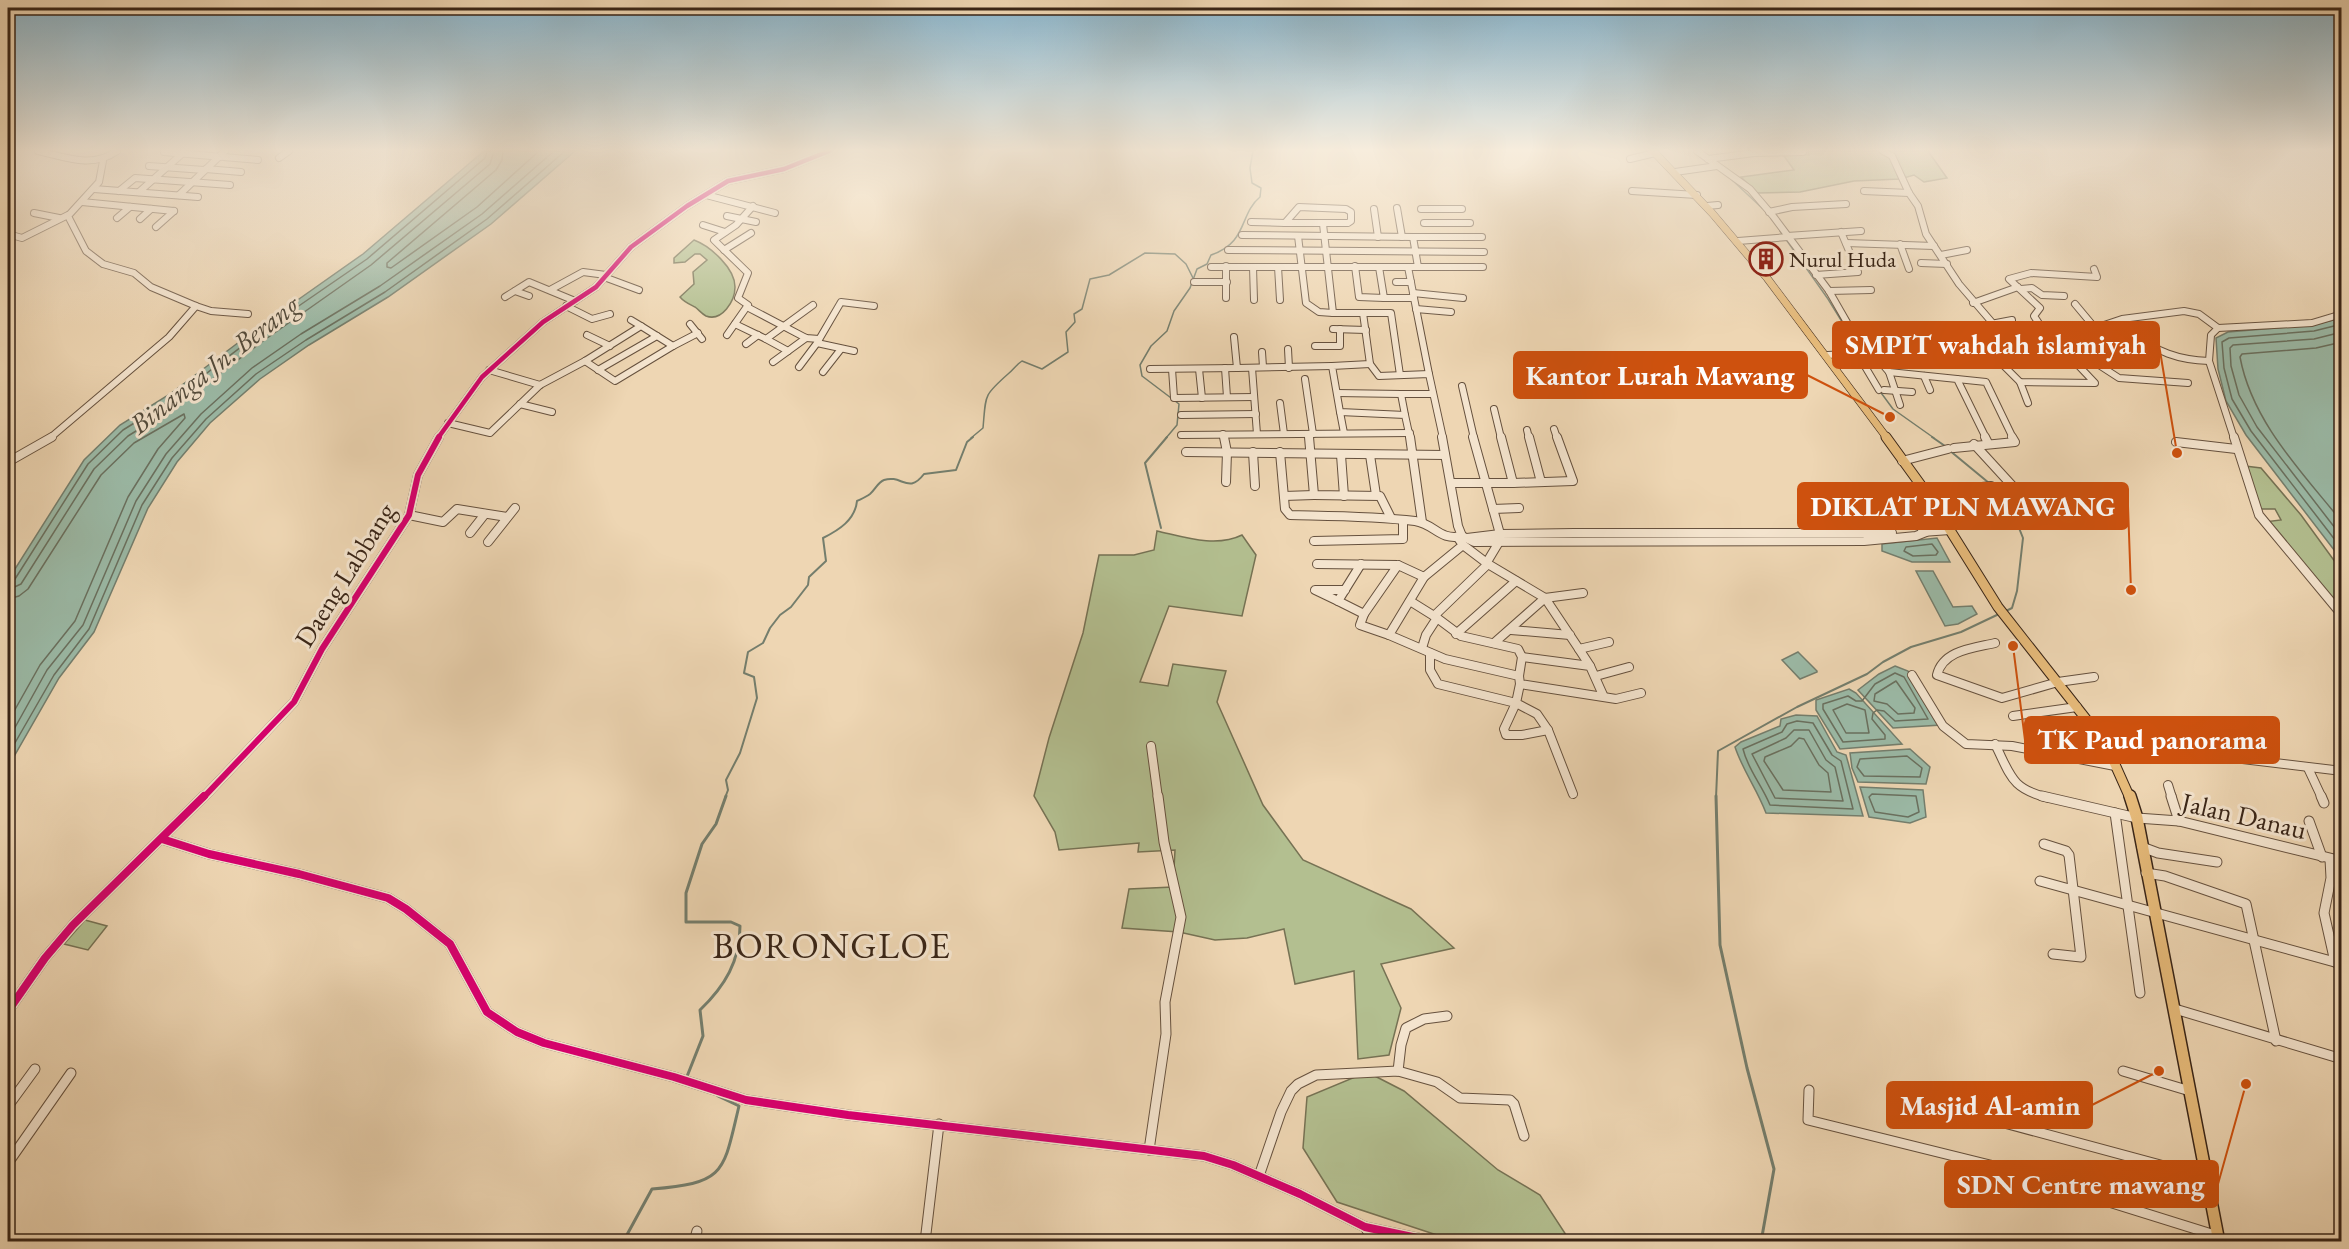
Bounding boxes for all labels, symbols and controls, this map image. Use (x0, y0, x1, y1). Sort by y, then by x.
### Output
building icon: Nurul Huda (1748, 241, 1784, 277)
place label: Nurul Huda (1789, 245, 1896, 274)
water label: Binanga Jn. Berang (121, 286, 307, 442)
callout: SMPIT wahdah islamiyah (1833, 322, 2159, 368)
text: SMPIT wahdah islamiyah (1845, 326, 2147, 362)
callout: Kantor Lurah Mawang (1514, 352, 1807, 398)
text: Kantor Lurah Mawang (1525, 357, 1796, 393)
callout: DIKLAT PLN MAWANG (1798, 483, 2128, 529)
text: DIKLAT PLN MAWANG (1810, 488, 2116, 524)
street label: Daeng Labbang (286, 496, 403, 653)
callout: TK Paud panorama (2025, 717, 2279, 763)
text: TK Paud panorama (2037, 721, 2268, 757)
street label: Jalan Danau (2176, 784, 2310, 847)
district label: BORONGLOE (713, 922, 951, 969)
callout: Masjid Al-amin (1887, 1082, 2092, 1128)
text: Masjid Al-amin (1899, 1087, 2081, 1123)
callout: SDN Centre mawang (1945, 1161, 2218, 1207)
text: SDN Centre mawang (1957, 1166, 2206, 1202)

